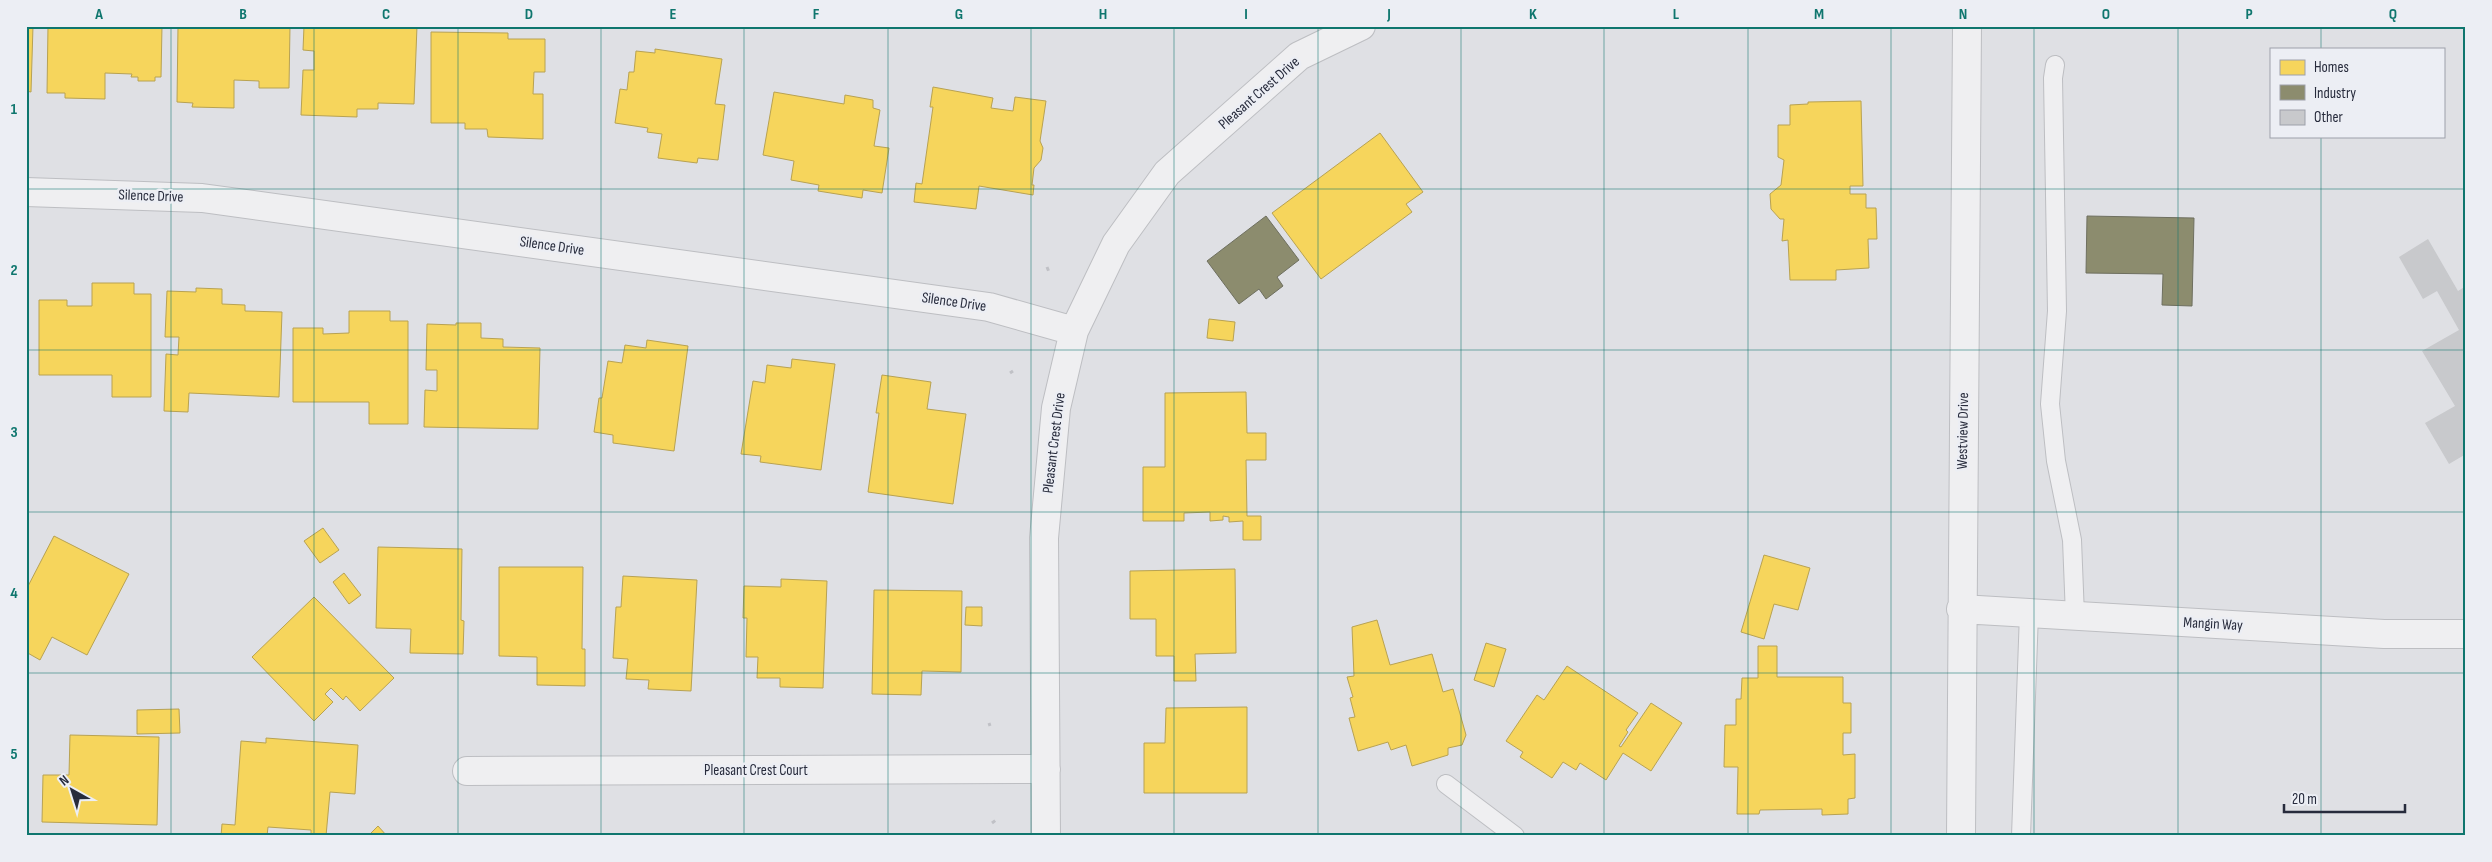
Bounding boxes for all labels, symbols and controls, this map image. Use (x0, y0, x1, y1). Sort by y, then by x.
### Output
text: A (94, 5, 103, 24)
text: B (239, 5, 247, 24)
text: C (382, 5, 390, 24)
text: D (525, 5, 533, 24)
text: E (670, 5, 677, 24)
text: F (813, 5, 820, 24)
text: G (955, 5, 963, 24)
text: H (1099, 5, 1107, 24)
text: I (1244, 5, 1248, 24)
text: J (1386, 5, 1391, 24)
text: K (1529, 5, 1537, 24)
text: L (1673, 5, 1680, 24)
text: M (1814, 5, 1824, 24)
text: N (1959, 5, 1967, 24)
text: O (2102, 5, 2110, 24)
text: P (2245, 5, 2253, 24)
text: Q (2389, 5, 2397, 24)
legend (2270, 48, 2444, 138)
street label: Pleasant Crest Drive (1215, 53, 1303, 133)
text: Homes (2314, 58, 2349, 77)
text: Industry (2314, 84, 2356, 103)
text: 1 (11, 100, 18, 119)
text: Other (2314, 108, 2343, 127)
street label: Silence Drive (118, 185, 184, 207)
street label: Silence Drive (518, 232, 586, 260)
text: 2 (10, 261, 18, 280)
street label: Silence Drive (920, 288, 988, 316)
street label: Pleasant Crest Drive (1038, 392, 1070, 494)
street label: Westview Drive (1953, 392, 1973, 470)
text: 3 (10, 423, 18, 442)
text: 4 (10, 584, 18, 603)
street label: Mangin Way (2183, 613, 2243, 635)
text: 5 (10, 745, 18, 764)
street label: Pleasant Crest Court (704, 761, 808, 780)
north arrow (48, 764, 98, 814)
text: N (56, 771, 72, 789)
scale bar (2284, 782, 2406, 814)
text: 20 m (2292, 790, 2317, 809)

